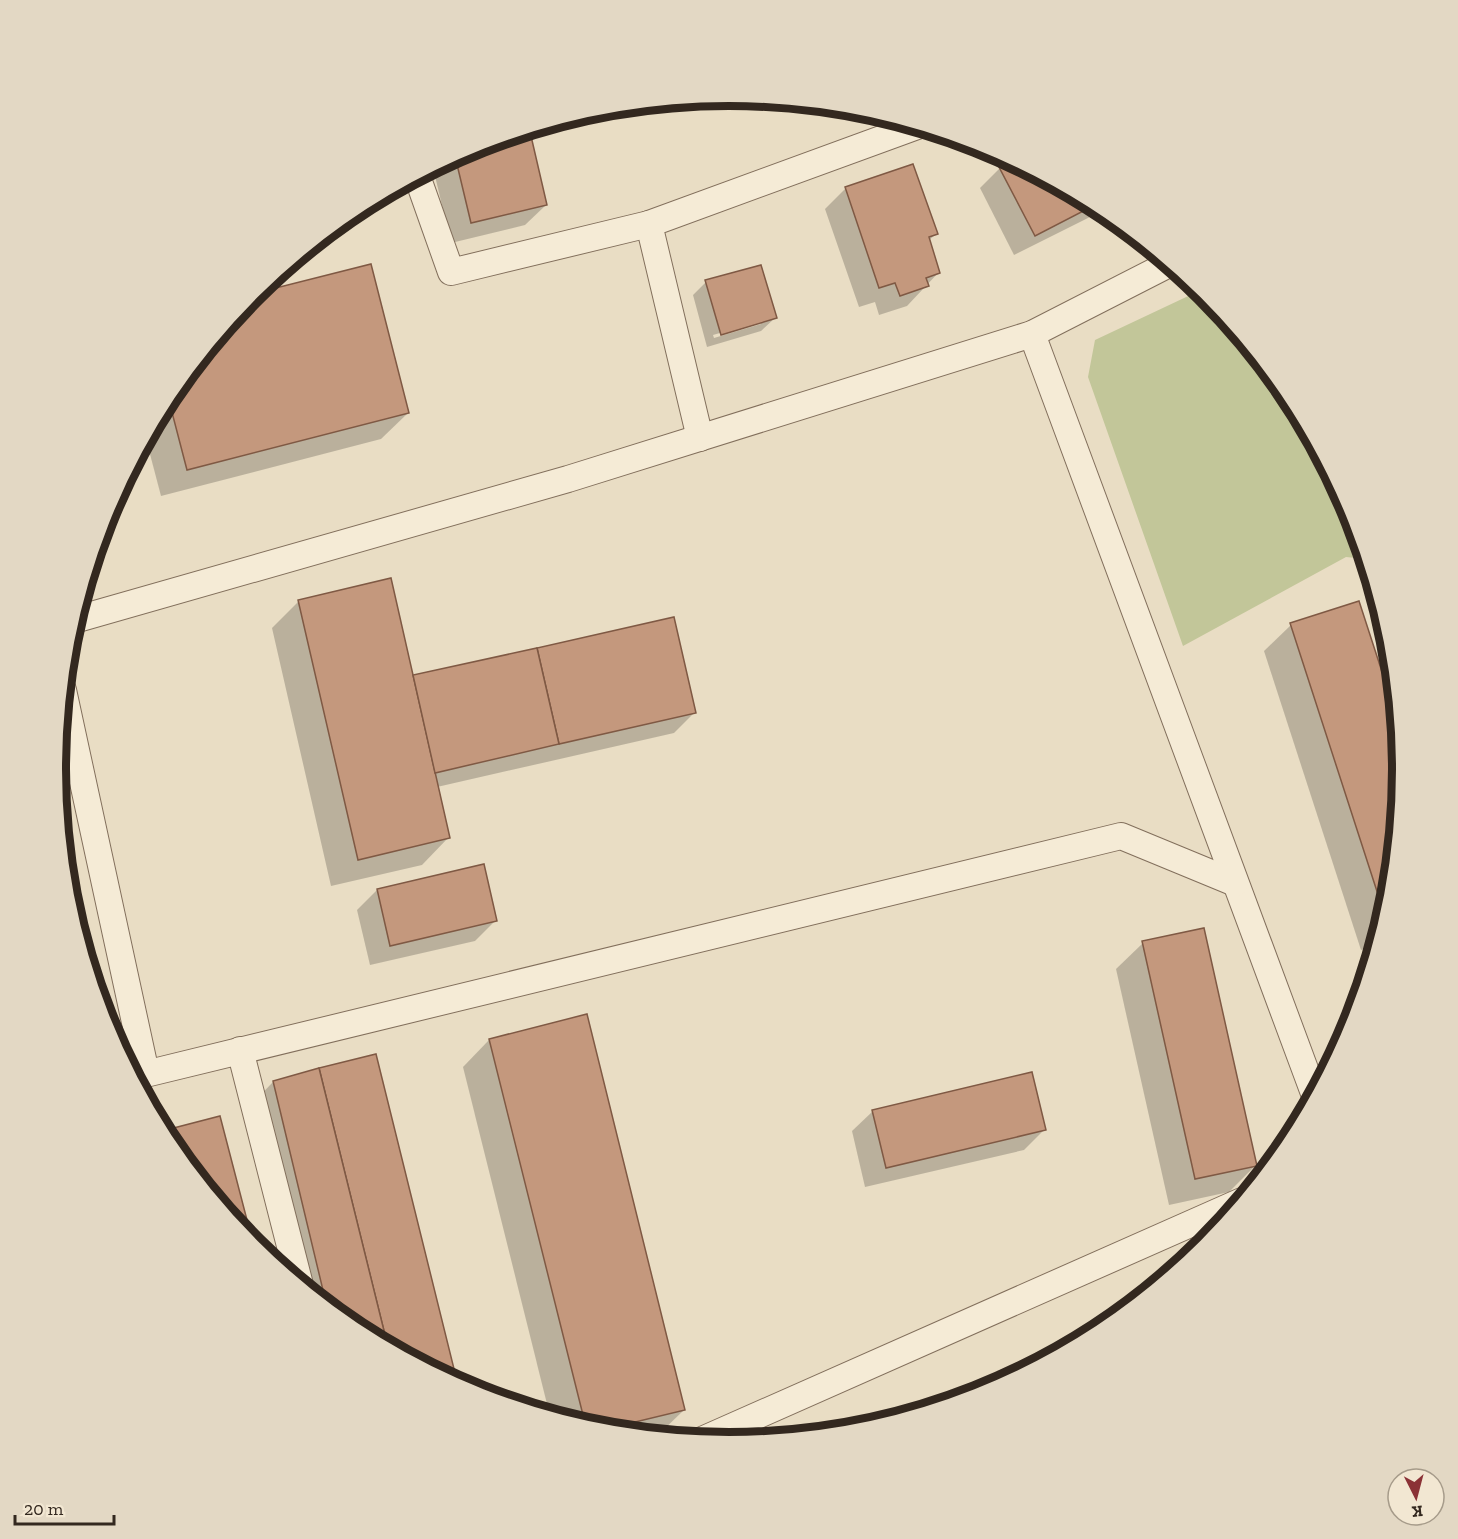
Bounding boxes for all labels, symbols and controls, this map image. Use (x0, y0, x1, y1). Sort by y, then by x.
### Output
north arrow (1386, 1467, 1446, 1527)
scale bar (15, 1488, 114, 1526)
text: 20 m (24, 1498, 64, 1520)
text: K (1411, 1501, 1424, 1521)

